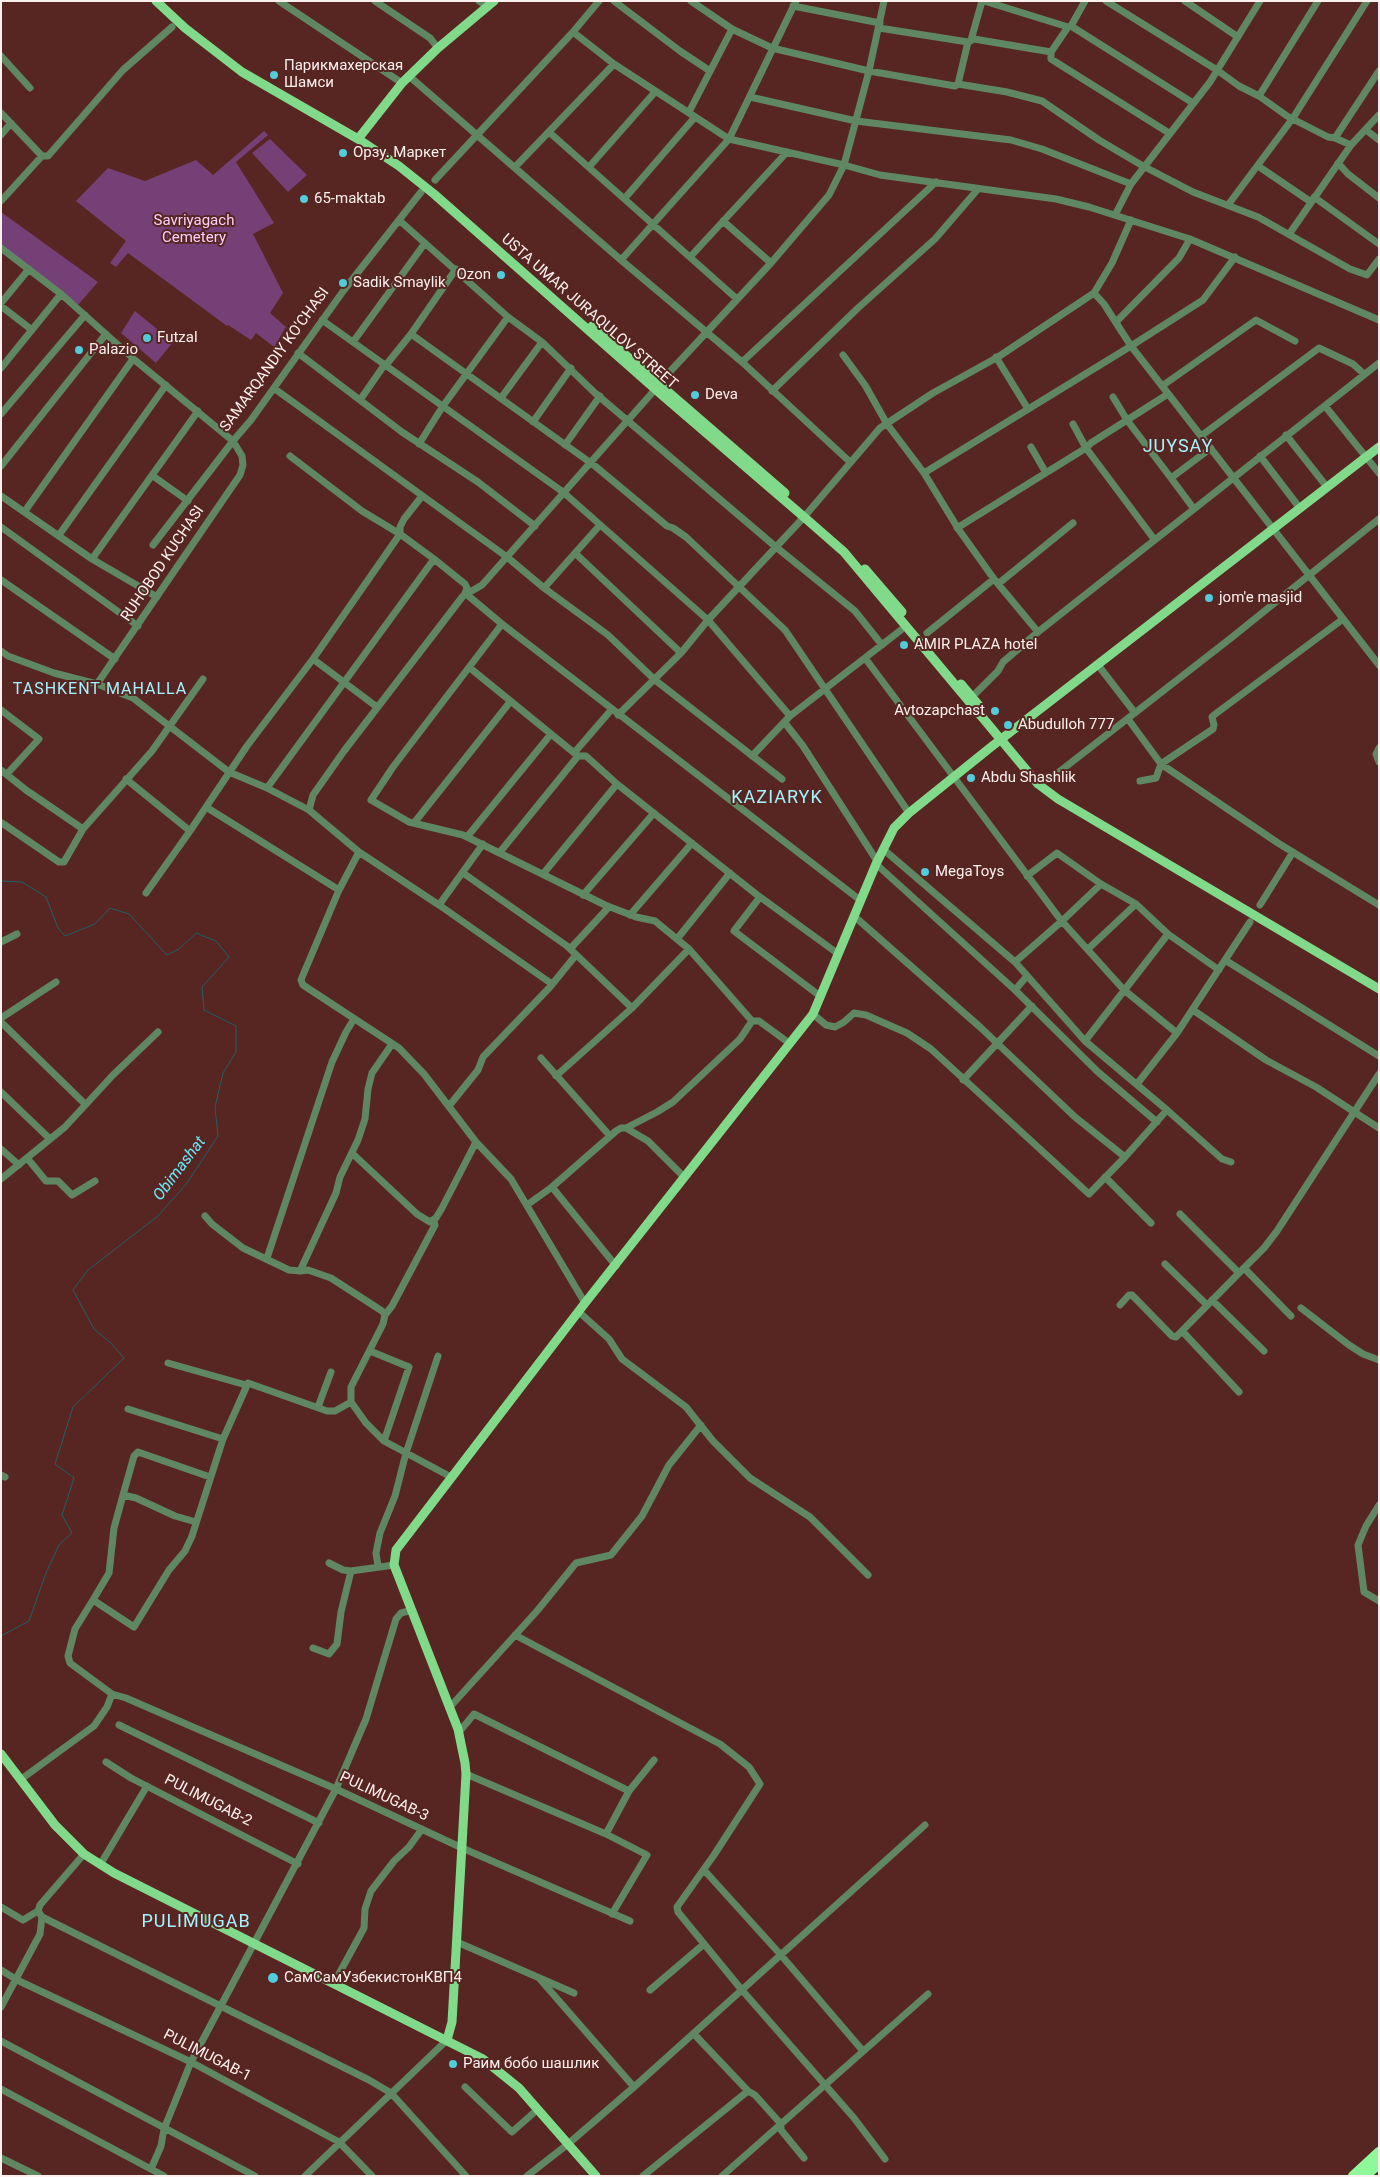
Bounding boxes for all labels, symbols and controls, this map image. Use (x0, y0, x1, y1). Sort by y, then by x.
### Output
place label: Парикмахерская Шамси (284, 57, 403, 92)
marker: Парикмахерская Шамси (268, 69, 280, 81)
place label: Орзу. Маркет (353, 144, 446, 162)
marker: Орзу. Маркет (337, 147, 349, 159)
place label: 65-maktab (314, 190, 385, 208)
marker: 65-maktab (298, 193, 310, 205)
park label: Savriyagach Cemetery (154, 212, 234, 247)
street label: USTA UMAR JURAQULOV STREET (497, 231, 681, 393)
place label: Ozon (457, 266, 491, 284)
marker: Ozon (495, 269, 507, 281)
place label: Sadik Smaylik (353, 274, 446, 292)
marker: Sadik Smaylik (337, 277, 349, 289)
street label: SAMARQANDIY KO'CHASI (217, 284, 333, 436)
place label: Futzal (157, 329, 198, 347)
marker: Futzal (141, 332, 153, 344)
place label: Palazio (89, 341, 138, 359)
marker: Palazio (73, 344, 85, 356)
place label: Deva (705, 386, 738, 404)
marker: Deva (689, 389, 701, 401)
district label: JUYSAY (1142, 436, 1214, 458)
street label: RUHOBOD KUCHASI (118, 503, 208, 625)
place label: jom'e masjid (1219, 589, 1302, 607)
marker: jom'e masjid (1203, 592, 1215, 604)
place label: AMIR PLAZA hotel (914, 636, 1037, 654)
marker: AMIR PLAZA hotel (898, 639, 910, 651)
district label: TASHKENT MAHALLA (11, 680, 189, 700)
place label: Avtozapchast (894, 702, 985, 720)
marker: Avtozapchast (989, 705, 1001, 717)
place label: Abudulloh 777 (1018, 716, 1114, 734)
marker: Abudulloh 777 (1002, 719, 1014, 731)
place label: Abdu Shashlik (981, 769, 1076, 787)
marker: Abdu Shashlik (965, 772, 977, 784)
district label: KAZIARYK (730, 787, 824, 809)
place label: MegaToys (935, 863, 1004, 881)
marker: MegaToys (919, 866, 931, 878)
water label: Obimashat (150, 1133, 210, 1205)
street label: PULIMUGAB-3 (337, 1769, 431, 1825)
street label: PULIMUGAB-2 (161, 1771, 255, 1831)
district label: PULIMUGAB (140, 1911, 252, 1933)
place label: СамСамУзбекистонКВП4 (284, 1969, 462, 1987)
marker: СамСамУзбекистонКВП4 (266, 1971, 280, 1985)
street label: PULIMUGAB-1 (160, 2026, 254, 2086)
place label: Раим бобо шашлик (463, 2055, 599, 2073)
marker: Раим бобо шашлик (447, 2058, 459, 2070)

